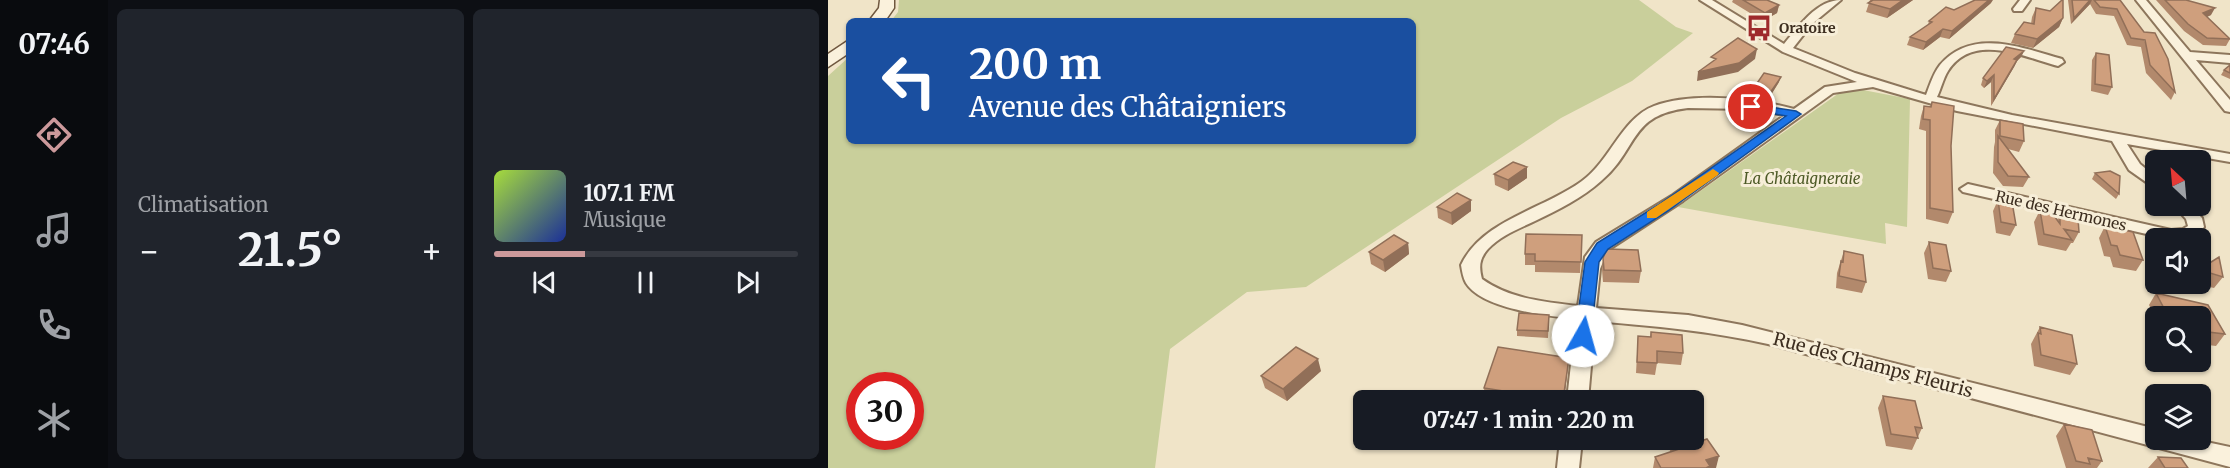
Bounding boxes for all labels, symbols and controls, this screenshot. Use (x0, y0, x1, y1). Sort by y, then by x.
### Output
bus stop icon: Oratoire (1744, 13, 1774, 43)
place label: Oratoire (1779, 19, 1836, 37)
text: 07:46 (18, 27, 90, 61)
text: 200 m (969, 38, 1101, 90)
icon: left (870, 42, 948, 120)
pin (1725, 81, 1776, 132)
text: Avenue des Châtaigniers (969, 90, 1286, 124)
icon: arrive (1734, 90, 1767, 123)
icon: directions (33, 114, 75, 156)
north arrow (2145, 150, 2211, 216)
map controls (2145, 150, 2211, 450)
park label: La Châtaigneraie (1744, 169, 1861, 188)
text: 107.1 FM (584, 179, 675, 207)
street label: Rue des Hermones (1994, 186, 2129, 235)
text: Climatisation (138, 192, 269, 217)
text: Musique (584, 207, 666, 232)
icon: music (33, 209, 75, 251)
text: 21.5° (238, 222, 343, 278)
button: sound (2145, 228, 2211, 294)
text: − (138, 231, 160, 272)
text: + (420, 231, 443, 272)
icon: previous (528, 266, 561, 299)
icon: pause (629, 266, 662, 299)
icon: next (731, 266, 764, 299)
icon: phone (33, 304, 75, 346)
position arrow (1551, 304, 1615, 368)
button: search (2145, 306, 2211, 372)
street label: Rue des Champs Fleuris (1771, 327, 1976, 402)
speed limit sign: 30 (846, 372, 924, 450)
button: layers (2145, 384, 2211, 450)
icon: climate (33, 399, 75, 441)
text: 07:47 · 1 min · 220 m (1423, 406, 1634, 434)

